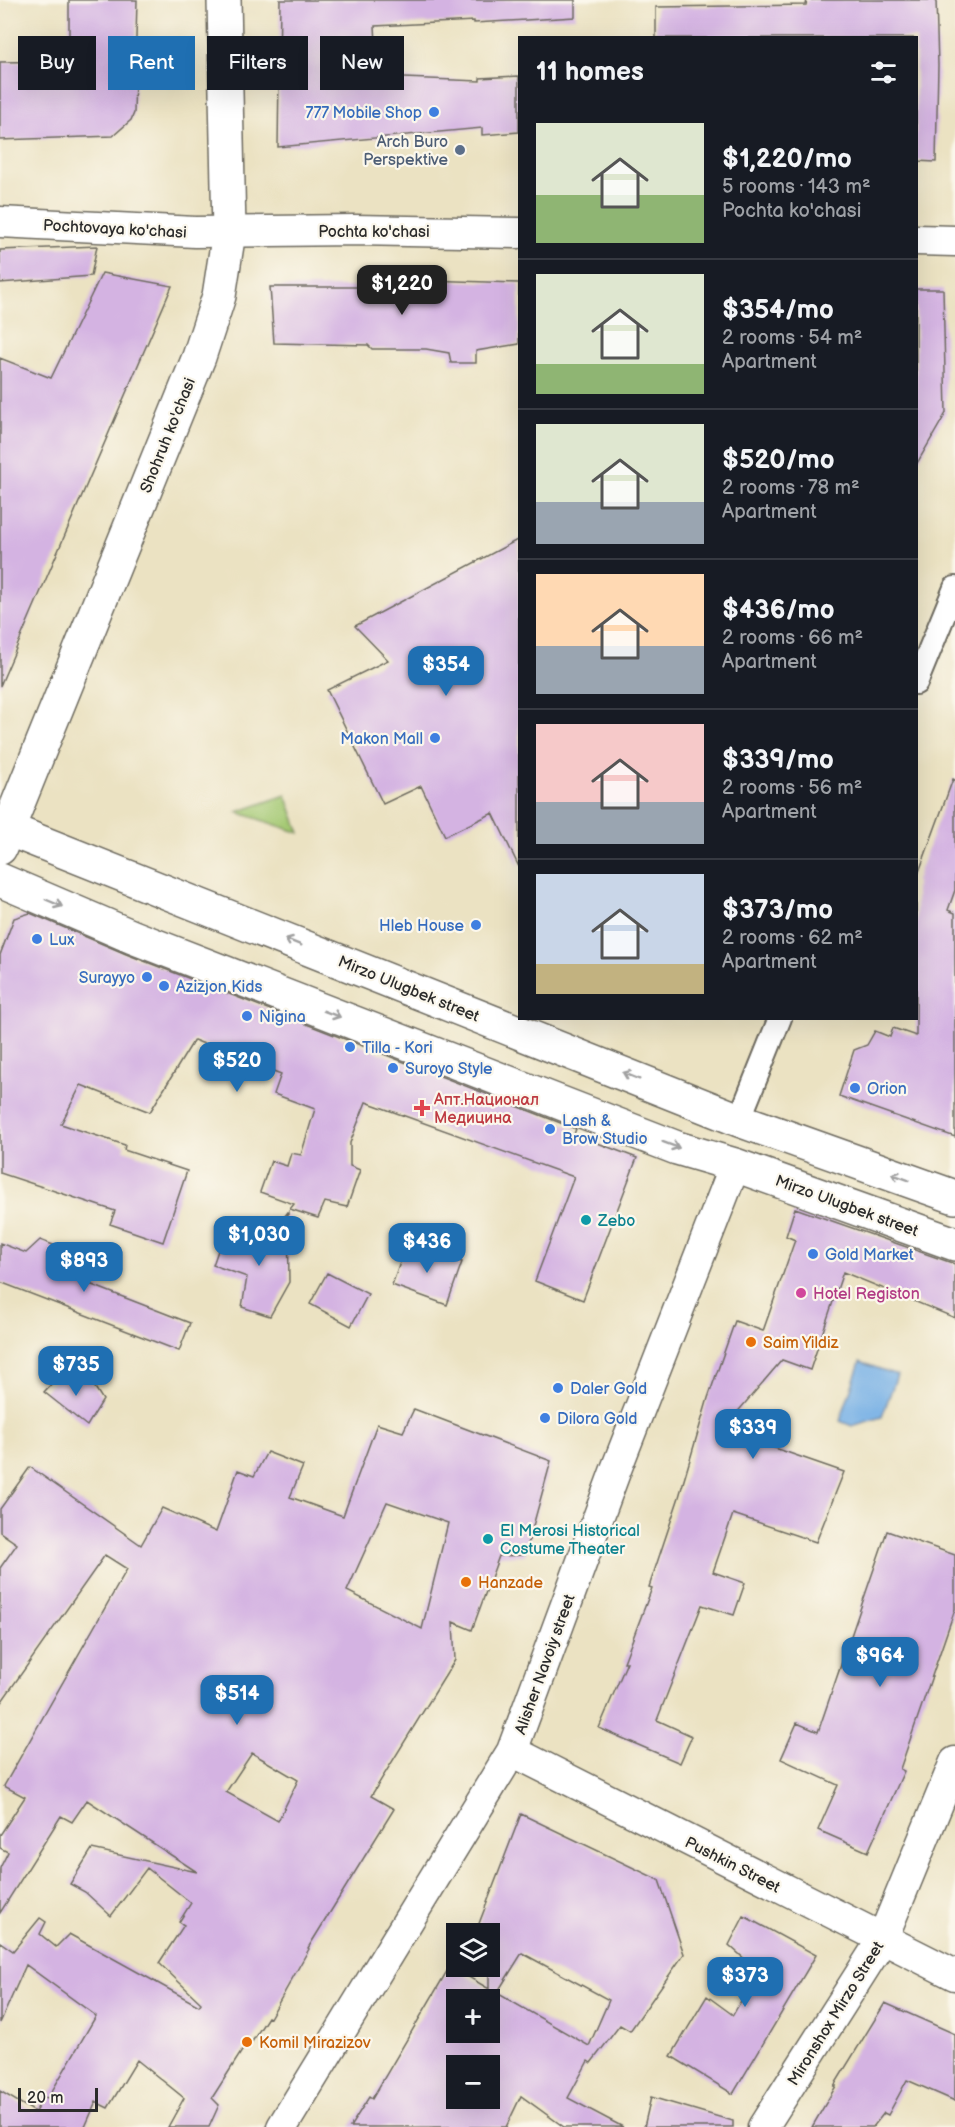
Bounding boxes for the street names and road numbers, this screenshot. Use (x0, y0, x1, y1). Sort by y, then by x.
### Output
street label: Pochtovaya ko'chasi (43, 216, 187, 243)
street label: Pochta ko'chasi (318, 223, 430, 242)
street label: Shohruh ko'chasi (137, 375, 200, 496)
street label: Mirzo Ulugbek street (335, 952, 482, 1026)
street label: Mirzo Ulugbek street (772, 1172, 921, 1241)
street label: Alisher Navoiy street (511, 1592, 580, 1737)
street label: Pushkin Street (682, 1833, 783, 1898)
street label: Mironshox Mirzo Street (784, 1938, 888, 2089)

